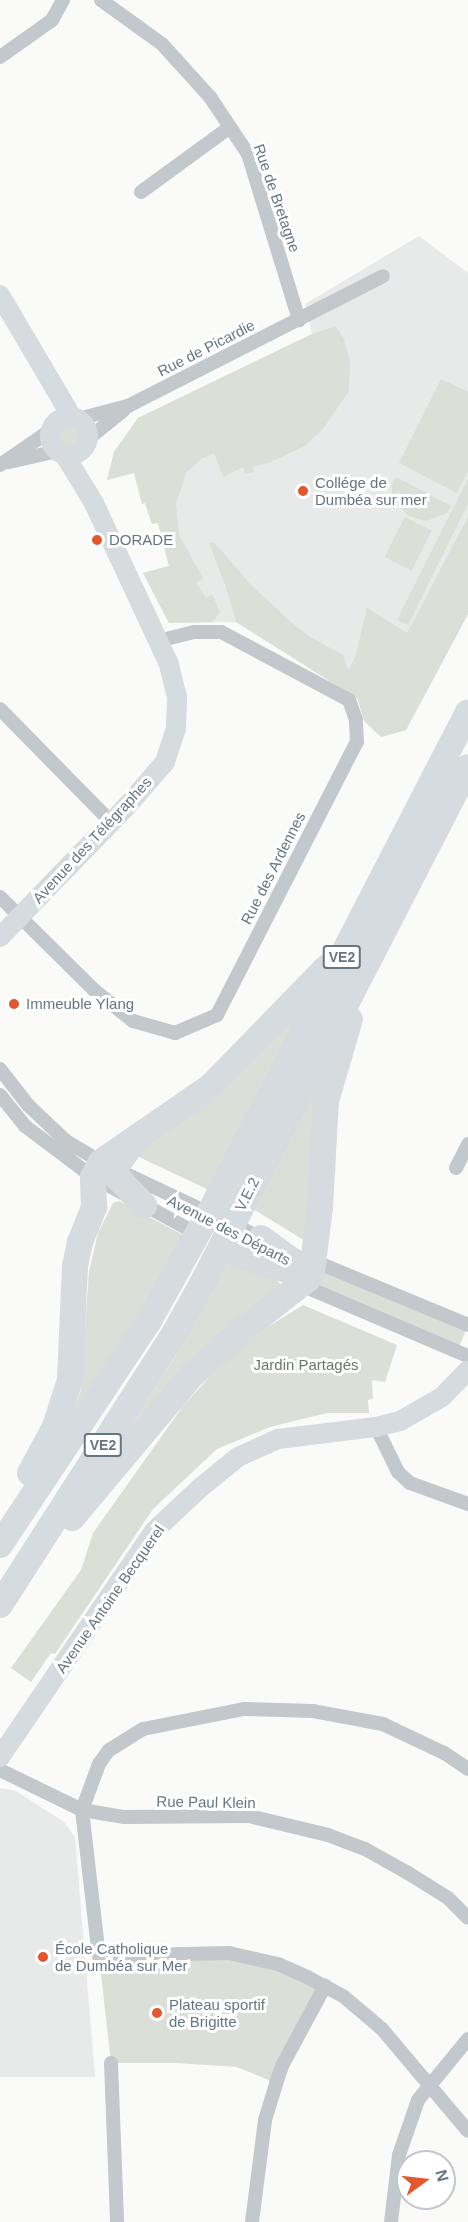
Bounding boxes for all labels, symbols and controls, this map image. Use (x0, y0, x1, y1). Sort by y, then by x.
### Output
street label: Rue de Bretagne (250, 141, 304, 255)
street label: Rue de Picardie (154, 316, 258, 380)
place label: Collége de Dumbéa sur mer (315, 473, 427, 508)
marker: Collége de Dumbéa sur mer (296, 484, 310, 498)
place label: DORADE (109, 531, 173, 549)
marker: DORADE (90, 533, 104, 547)
street label: Avenue des Télégraphes (29, 773, 155, 907)
street label: Rue des Ardennes (237, 809, 309, 927)
road number: VE2 (322, 946, 362, 968)
place label: Immeuble Ylang (26, 995, 134, 1013)
marker: Immeuble Ylang (7, 997, 21, 1011)
street label: V.E.2 (231, 1174, 263, 1214)
street label: Avenue des Départs (164, 1191, 294, 1269)
park label: Jardin Partagés (253, 1356, 359, 1374)
road number: VE2 (84, 1434, 122, 1456)
street label: Avenue Antoine Becquerel (52, 1521, 168, 1677)
street label: Rue Paul Klein (156, 1792, 256, 1812)
place label: École Catholique de Dumbéa sur Mer (55, 1939, 188, 1974)
marker: École Catholique de Dumbéa sur Mer (36, 1950, 50, 1964)
place label: Plateau sportif de Brigitte (169, 1995, 265, 2030)
marker: Plateau sportif de Brigitte (150, 2006, 164, 2020)
north arrow (396, 2150, 456, 2210)
text: N (432, 2168, 452, 2184)

